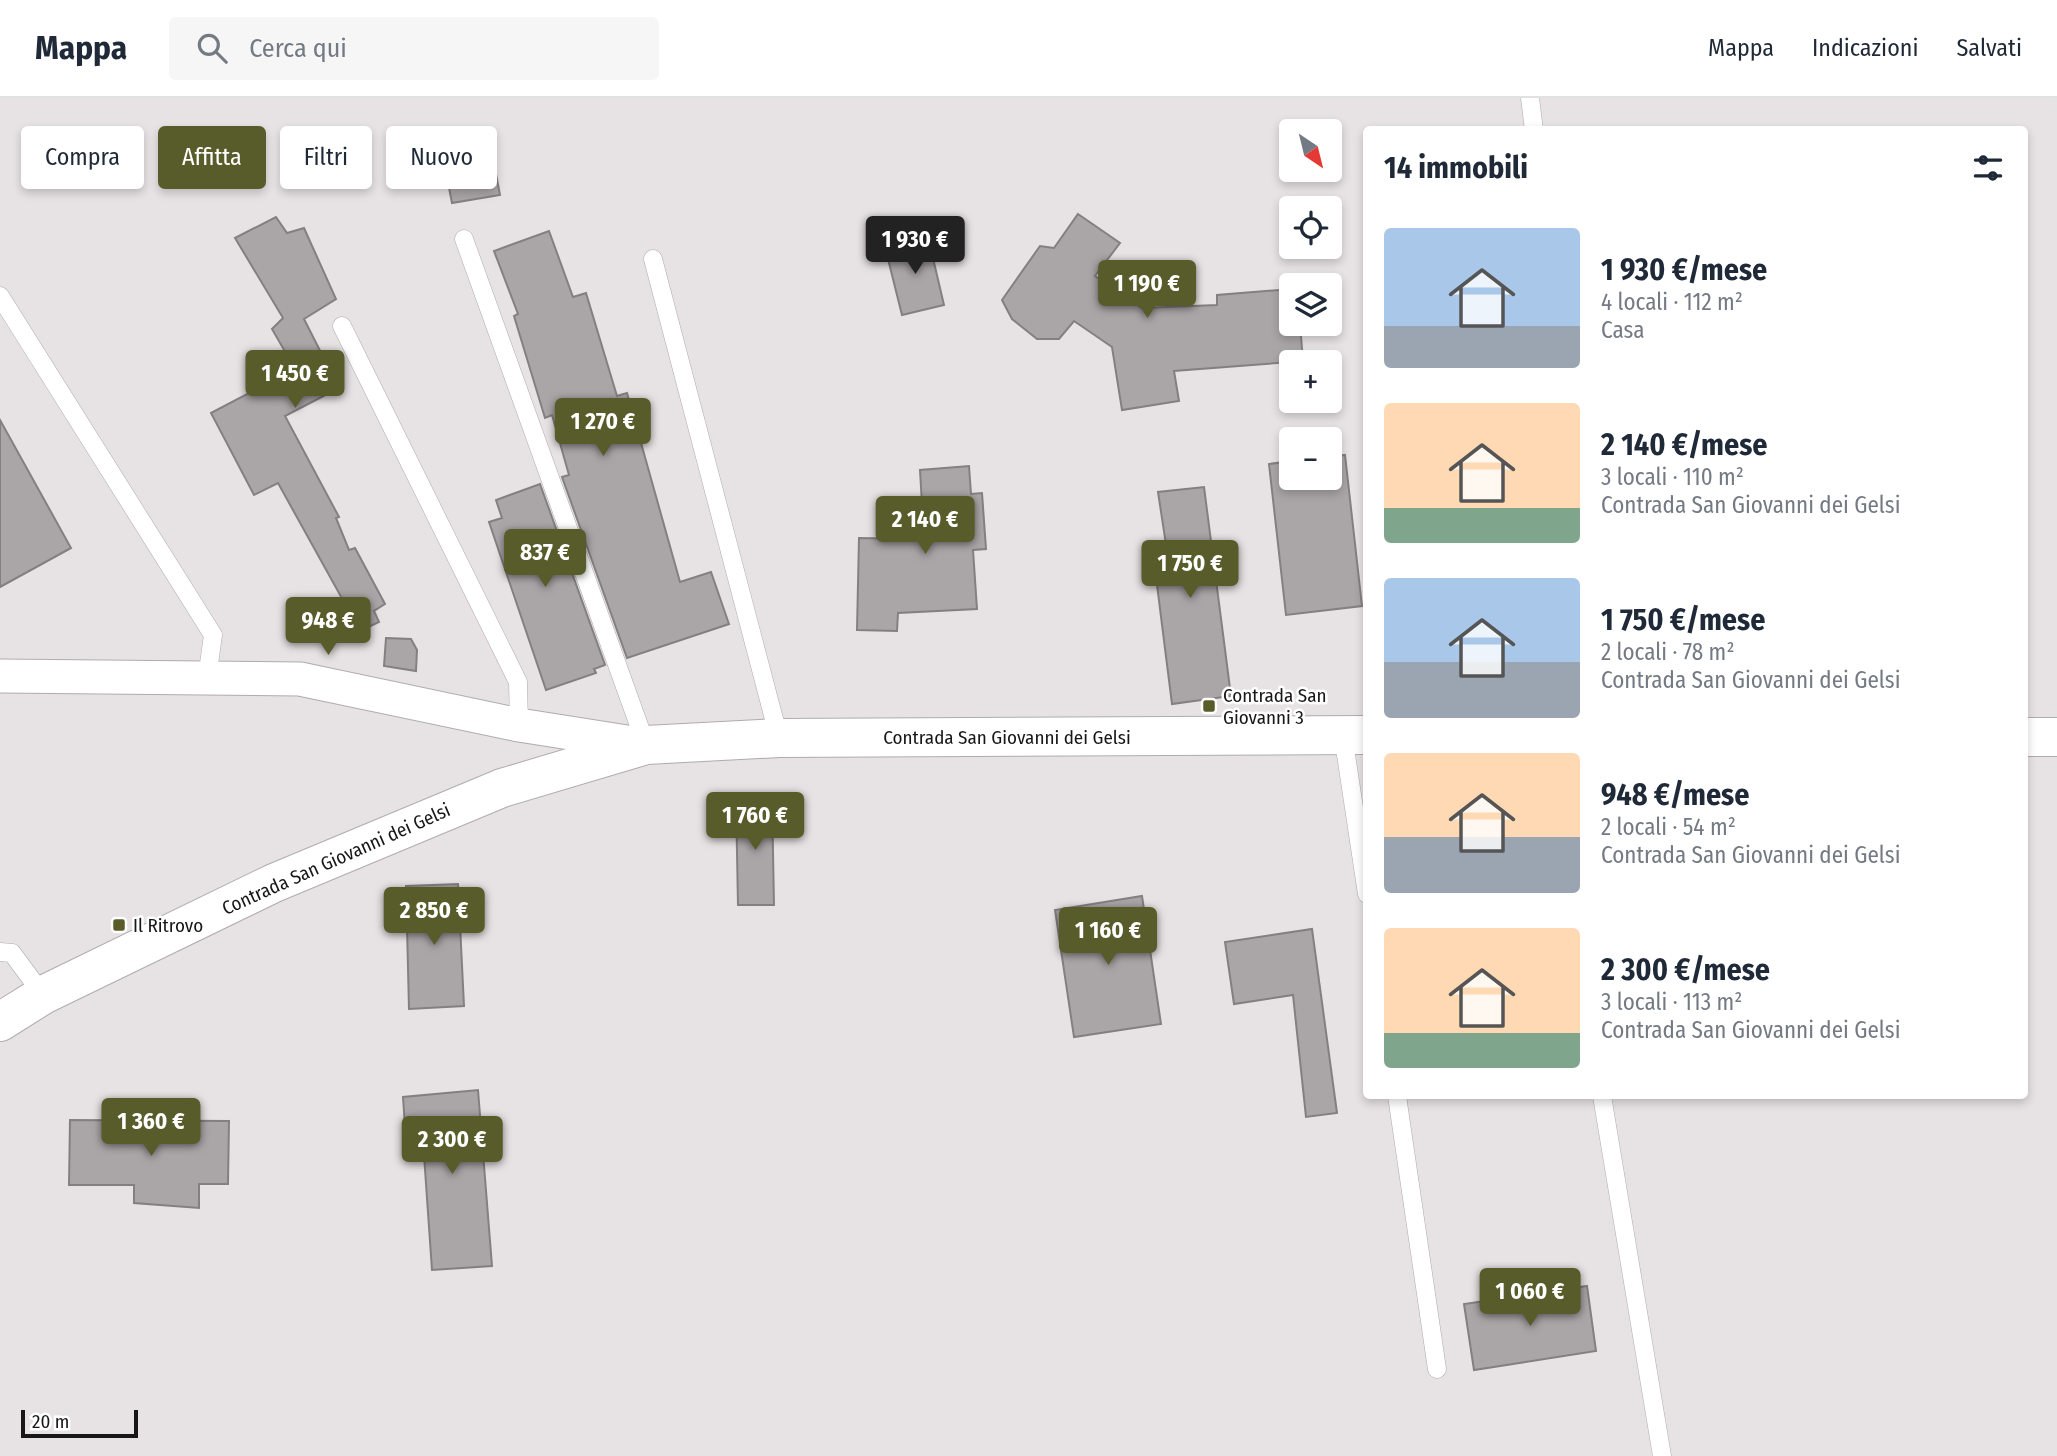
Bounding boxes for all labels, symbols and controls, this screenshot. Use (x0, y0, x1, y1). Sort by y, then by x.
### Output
search box (169, 17, 659, 80)
text: Mappa (35, 28, 127, 68)
icon: search (193, 29, 231, 67)
text: Cerca qui (249, 33, 347, 64)
text: Mappa (1708, 34, 1774, 62)
text: Indicazioni (1812, 34, 1918, 62)
text: Salvati (1956, 34, 2022, 62)
north arrow (1279, 119, 1342, 182)
map controls (1279, 119, 1342, 490)
chip: Compra (21, 126, 144, 189)
chip: Affitta (158, 126, 266, 189)
chip: Filtri (280, 126, 372, 189)
chip: Nuovo (386, 126, 497, 189)
icon: filters (1969, 149, 2007, 187)
text: 14 immobili (1384, 150, 1528, 186)
button: locate (1279, 196, 1342, 259)
pin: 1 930 € (850, 216, 980, 276)
text: 1 930 € (882, 225, 948, 253)
text: 1 930 €/mese (1601, 252, 1767, 288)
icon: home (1440, 256, 1524, 340)
pin: 1 190 € (1082, 260, 1212, 320)
text: 1 190 € (1114, 269, 1180, 297)
button: layers (1279, 273, 1342, 336)
text: 4 locali · 112 m² (1601, 288, 1743, 316)
text: Casa (1601, 316, 1645, 344)
pin: 1 450 € (230, 350, 360, 410)
button: + (1279, 350, 1342, 413)
text: 1 450 € (261, 359, 329, 387)
pin: 1 270 € (538, 398, 668, 458)
text: 1 270 € (571, 407, 635, 435)
button: − (1279, 427, 1342, 490)
text: 2 140 €/mese (1601, 427, 1768, 463)
icon: home (1440, 431, 1524, 515)
text: 3 locali · 110 m² (1601, 463, 1744, 491)
text: Contrada San Giovanni dei Gelsi (1601, 491, 1900, 519)
pin: 2 140 € (860, 496, 990, 556)
text: 2 140 € (892, 505, 958, 533)
pin: 837 € (496, 530, 594, 589)
text: 837 € (520, 538, 570, 566)
pin: 1 750 € (1125, 540, 1255, 600)
text: 1 750 € (1157, 549, 1223, 577)
pin: 948 € (279, 598, 377, 657)
text: 1 750 €/mese (1601, 602, 1765, 638)
text: 948 € (302, 606, 354, 634)
icon: home (1440, 606, 1524, 690)
text: 2 locali · 78 m² (1601, 638, 1735, 666)
text: Contrada San Giovanni dei Gelsi (1601, 666, 1900, 694)
place label: Contrada San Giovanni 3 (1223, 684, 1327, 729)
marker: Contrada San Giovanni 3 (1201, 698, 1217, 714)
street label: Contrada San Giovanni dei Gelsi (883, 726, 1131, 749)
text: 948 €/mese (1601, 777, 1749, 813)
icon: home (1440, 781, 1524, 865)
pin: 1 760 € (690, 792, 820, 852)
street label: Contrada San Giovanni dei Gelsi (218, 798, 454, 920)
text: 1 760 € (722, 801, 788, 829)
text: 2 locali · 54 m² (1601, 813, 1736, 841)
text: Contrada San Giovanni dei Gelsi (1601, 841, 1900, 869)
pin: 2 850 € (369, 888, 499, 947)
text: 2 850 € (400, 896, 468, 924)
pin: 1 160 € (1043, 908, 1173, 967)
place label: Il Ritrovo (133, 914, 203, 937)
text: 1 160 € (1075, 916, 1141, 944)
marker: Il Ritrovo (111, 917, 127, 933)
text: 2 300 €/mese (1601, 952, 1770, 988)
icon: home (1440, 956, 1524, 1040)
text: 3 locali · 113 m² (1601, 988, 1742, 1016)
text: Contrada San Giovanni dei Gelsi (1601, 1016, 1900, 1044)
pin: 1 360 € (86, 1098, 216, 1158)
text: 1 360 € (117, 1107, 185, 1135)
pin: 2 300 € (387, 1116, 517, 1176)
text: 2 300 € (418, 1125, 486, 1153)
pin: 1 060 € (1465, 1268, 1595, 1328)
text: 1 060 € (1496, 1277, 1564, 1305)
scale bar (21, 1407, 138, 1439)
text: 20 m (32, 1410, 69, 1433)

